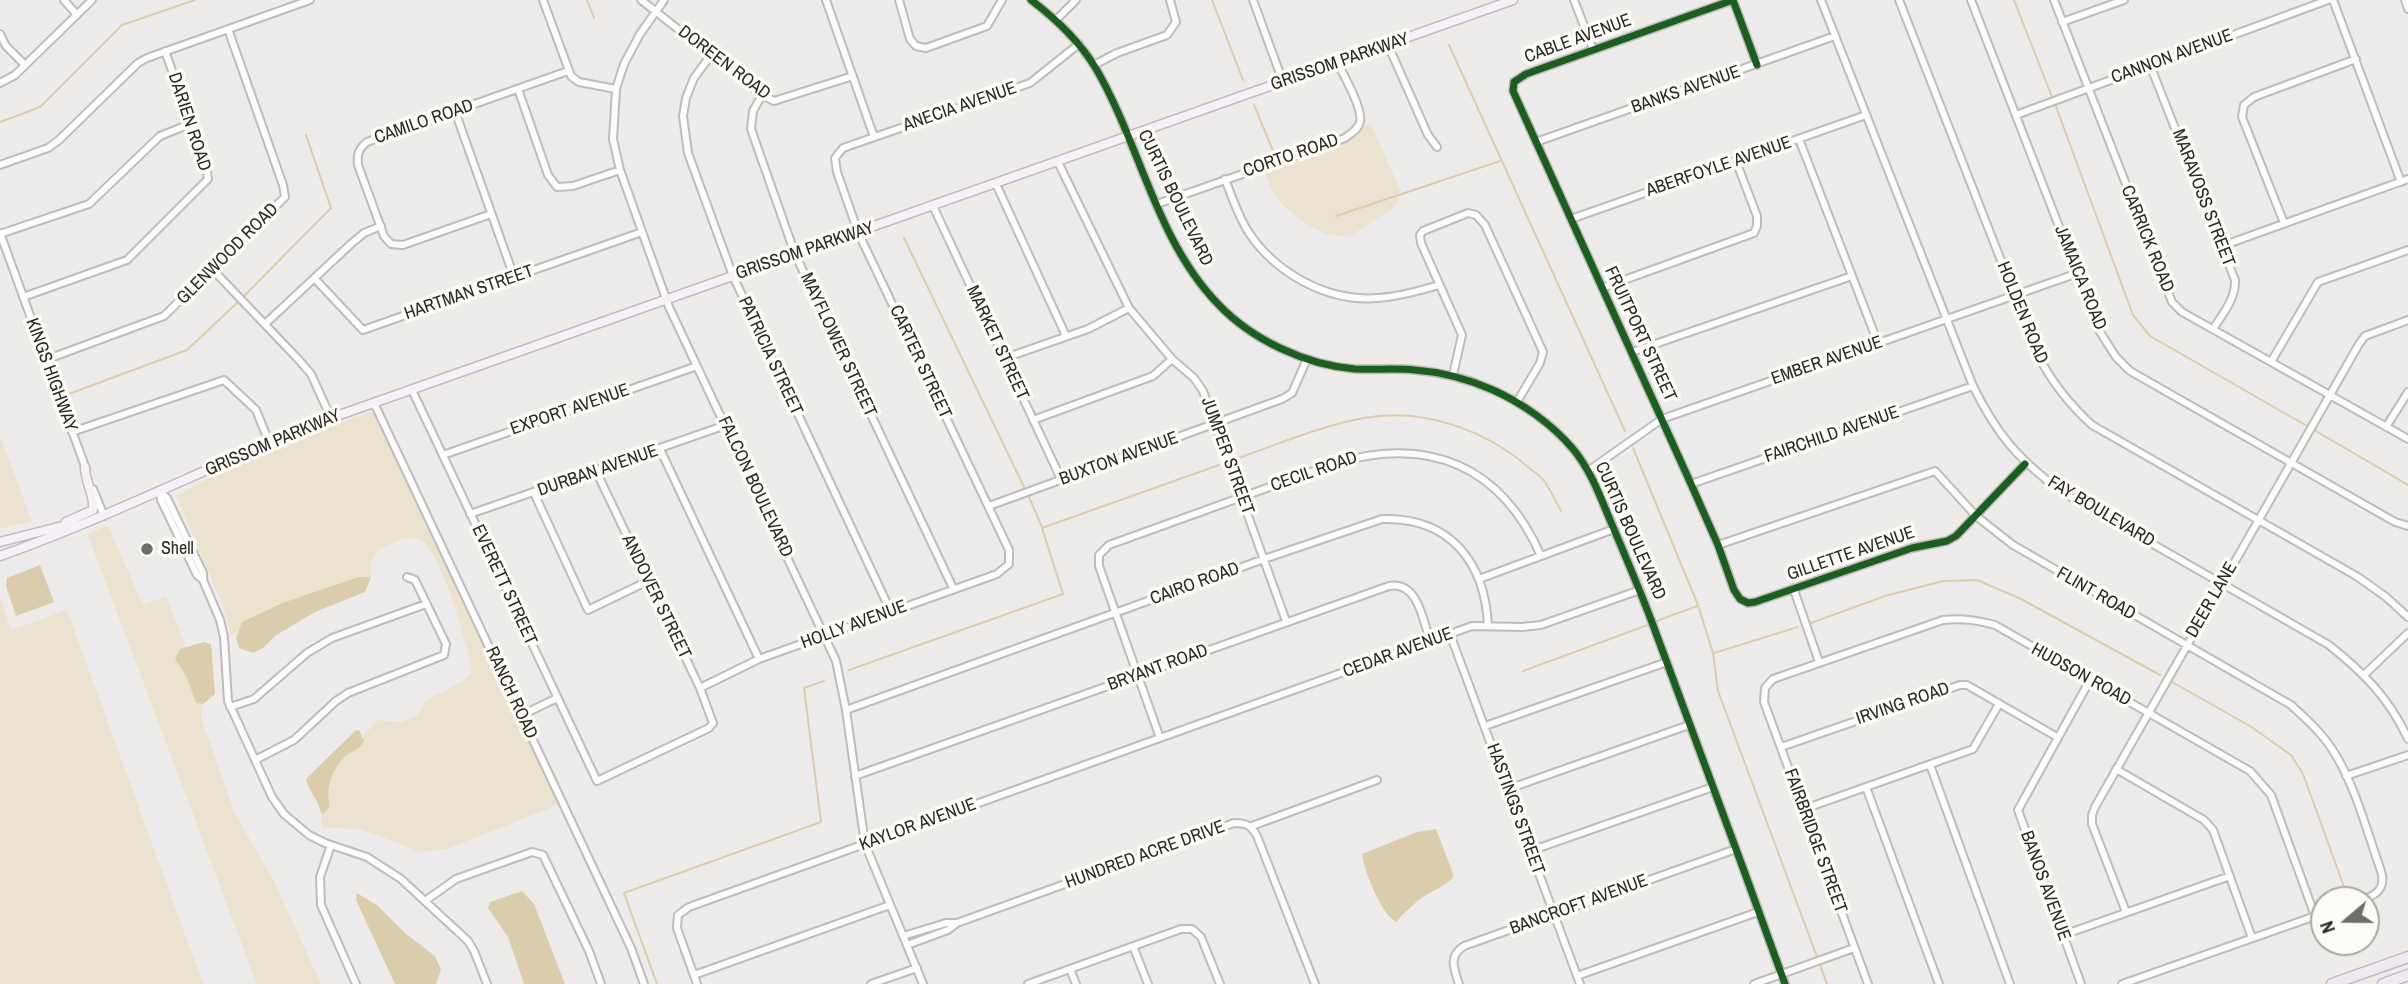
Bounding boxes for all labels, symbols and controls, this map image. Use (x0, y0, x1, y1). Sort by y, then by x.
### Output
street label: CABLE AVENUE (1522, 10, 1634, 68)
street label: DOREEN ROAD (674, 21, 774, 105)
street label: CANNON AVENUE (2108, 25, 2236, 89)
street label: GRISSOM PARKWAY (1268, 28, 1412, 96)
street label: BANKS AVENUE (1629, 61, 1743, 119)
street label: DARIEN ROAD (163, 70, 215, 174)
street label: ANECIA AVENUE (900, 77, 1020, 137)
street label: CAMILO ROAD (372, 95, 476, 149)
street label: CURTIS BOULEVARD (1133, 126, 1217, 270)
street label: MARAVOSS STREET (2167, 126, 2239, 270)
street label: CORTO ROAD (1240, 130, 1342, 182)
street label: ABERFOYLE AVENUE (1643, 132, 1795, 202)
street label: CARRICK ROAD (2116, 182, 2178, 296)
street label: GLENWOOD ROAD (173, 199, 283, 309)
street label: GRISSOM PARKWAY (733, 217, 877, 285)
street label: JAMAICA ROAD (2049, 223, 2111, 333)
street label: HOLDEN ROAD (1992, 259, 2052, 367)
street label: HARTMAN STREET (402, 261, 536, 325)
street label: FRUITPORT STREET (1599, 263, 1681, 405)
street label: MAYFLOWER STREET (795, 270, 881, 420)
street label: MARKET STREET (961, 282, 1033, 404)
street label: PATRICIA STREET (733, 293, 807, 419)
street label: CARTER STREET (884, 302, 956, 422)
street label: KINGS HIGHWAY (21, 315, 81, 435)
street label: EMBER AVENUE (1769, 332, 1885, 390)
street label: EXPORT AVENUE (508, 380, 632, 440)
street label: JUMPER STREET (1196, 395, 1258, 517)
street label: FAIRCHILD AVENUE (1762, 402, 1902, 468)
street label: GRISSOM PARKWAY (202, 405, 344, 481)
street label: FALCON BOULEVARD (713, 413, 797, 561)
street label: BUXTON AVENUE (1057, 427, 1181, 491)
street label: DURBAN AVENUE (535, 440, 661, 502)
street label: CECIL ROAD (1268, 447, 1360, 497)
street label: CURTIS BOULEVARD (1590, 459, 1670, 603)
street label: FAY BOULEVARD (2044, 472, 2158, 552)
street label: EVERETT STREET (467, 521, 541, 649)
street label: GILLETTE AVENUE (1784, 522, 1918, 586)
street label: ANDOVER STREET (617, 531, 695, 663)
place label: Shell (161, 538, 194, 560)
marker: Shell (139, 541, 155, 557)
street label: CAIRO ROAD (1147, 558, 1243, 610)
street label: DEER LANE (2182, 558, 2242, 642)
street label: FLINT ROAD (2053, 563, 2139, 625)
street label: HOLLY AVENUE (798, 596, 910, 654)
street label: CEDAR AVENUE (1340, 623, 1456, 683)
street label: HUDSON ROAD (2027, 639, 2135, 711)
street label: BRYANT ROAD (1105, 640, 1211, 696)
street label: RANCH ROAD (480, 643, 542, 743)
street label: IRVING ROAD (1853, 678, 1953, 730)
street label: HASTINGS STREET (1481, 741, 1549, 877)
street label: FAIRBRIDGE STREET (1779, 766, 1851, 916)
street label: KAYLOR AVENUE (857, 794, 979, 856)
street label: HUNDRED ACRE DRIVE (1062, 816, 1228, 894)
street label: BANOS AVENUE (2015, 828, 2075, 944)
street label: BANCROFT AVENUE (1507, 870, 1651, 940)
north arrow (2310, 886, 2380, 956)
text: N (2313, 918, 2341, 937)

